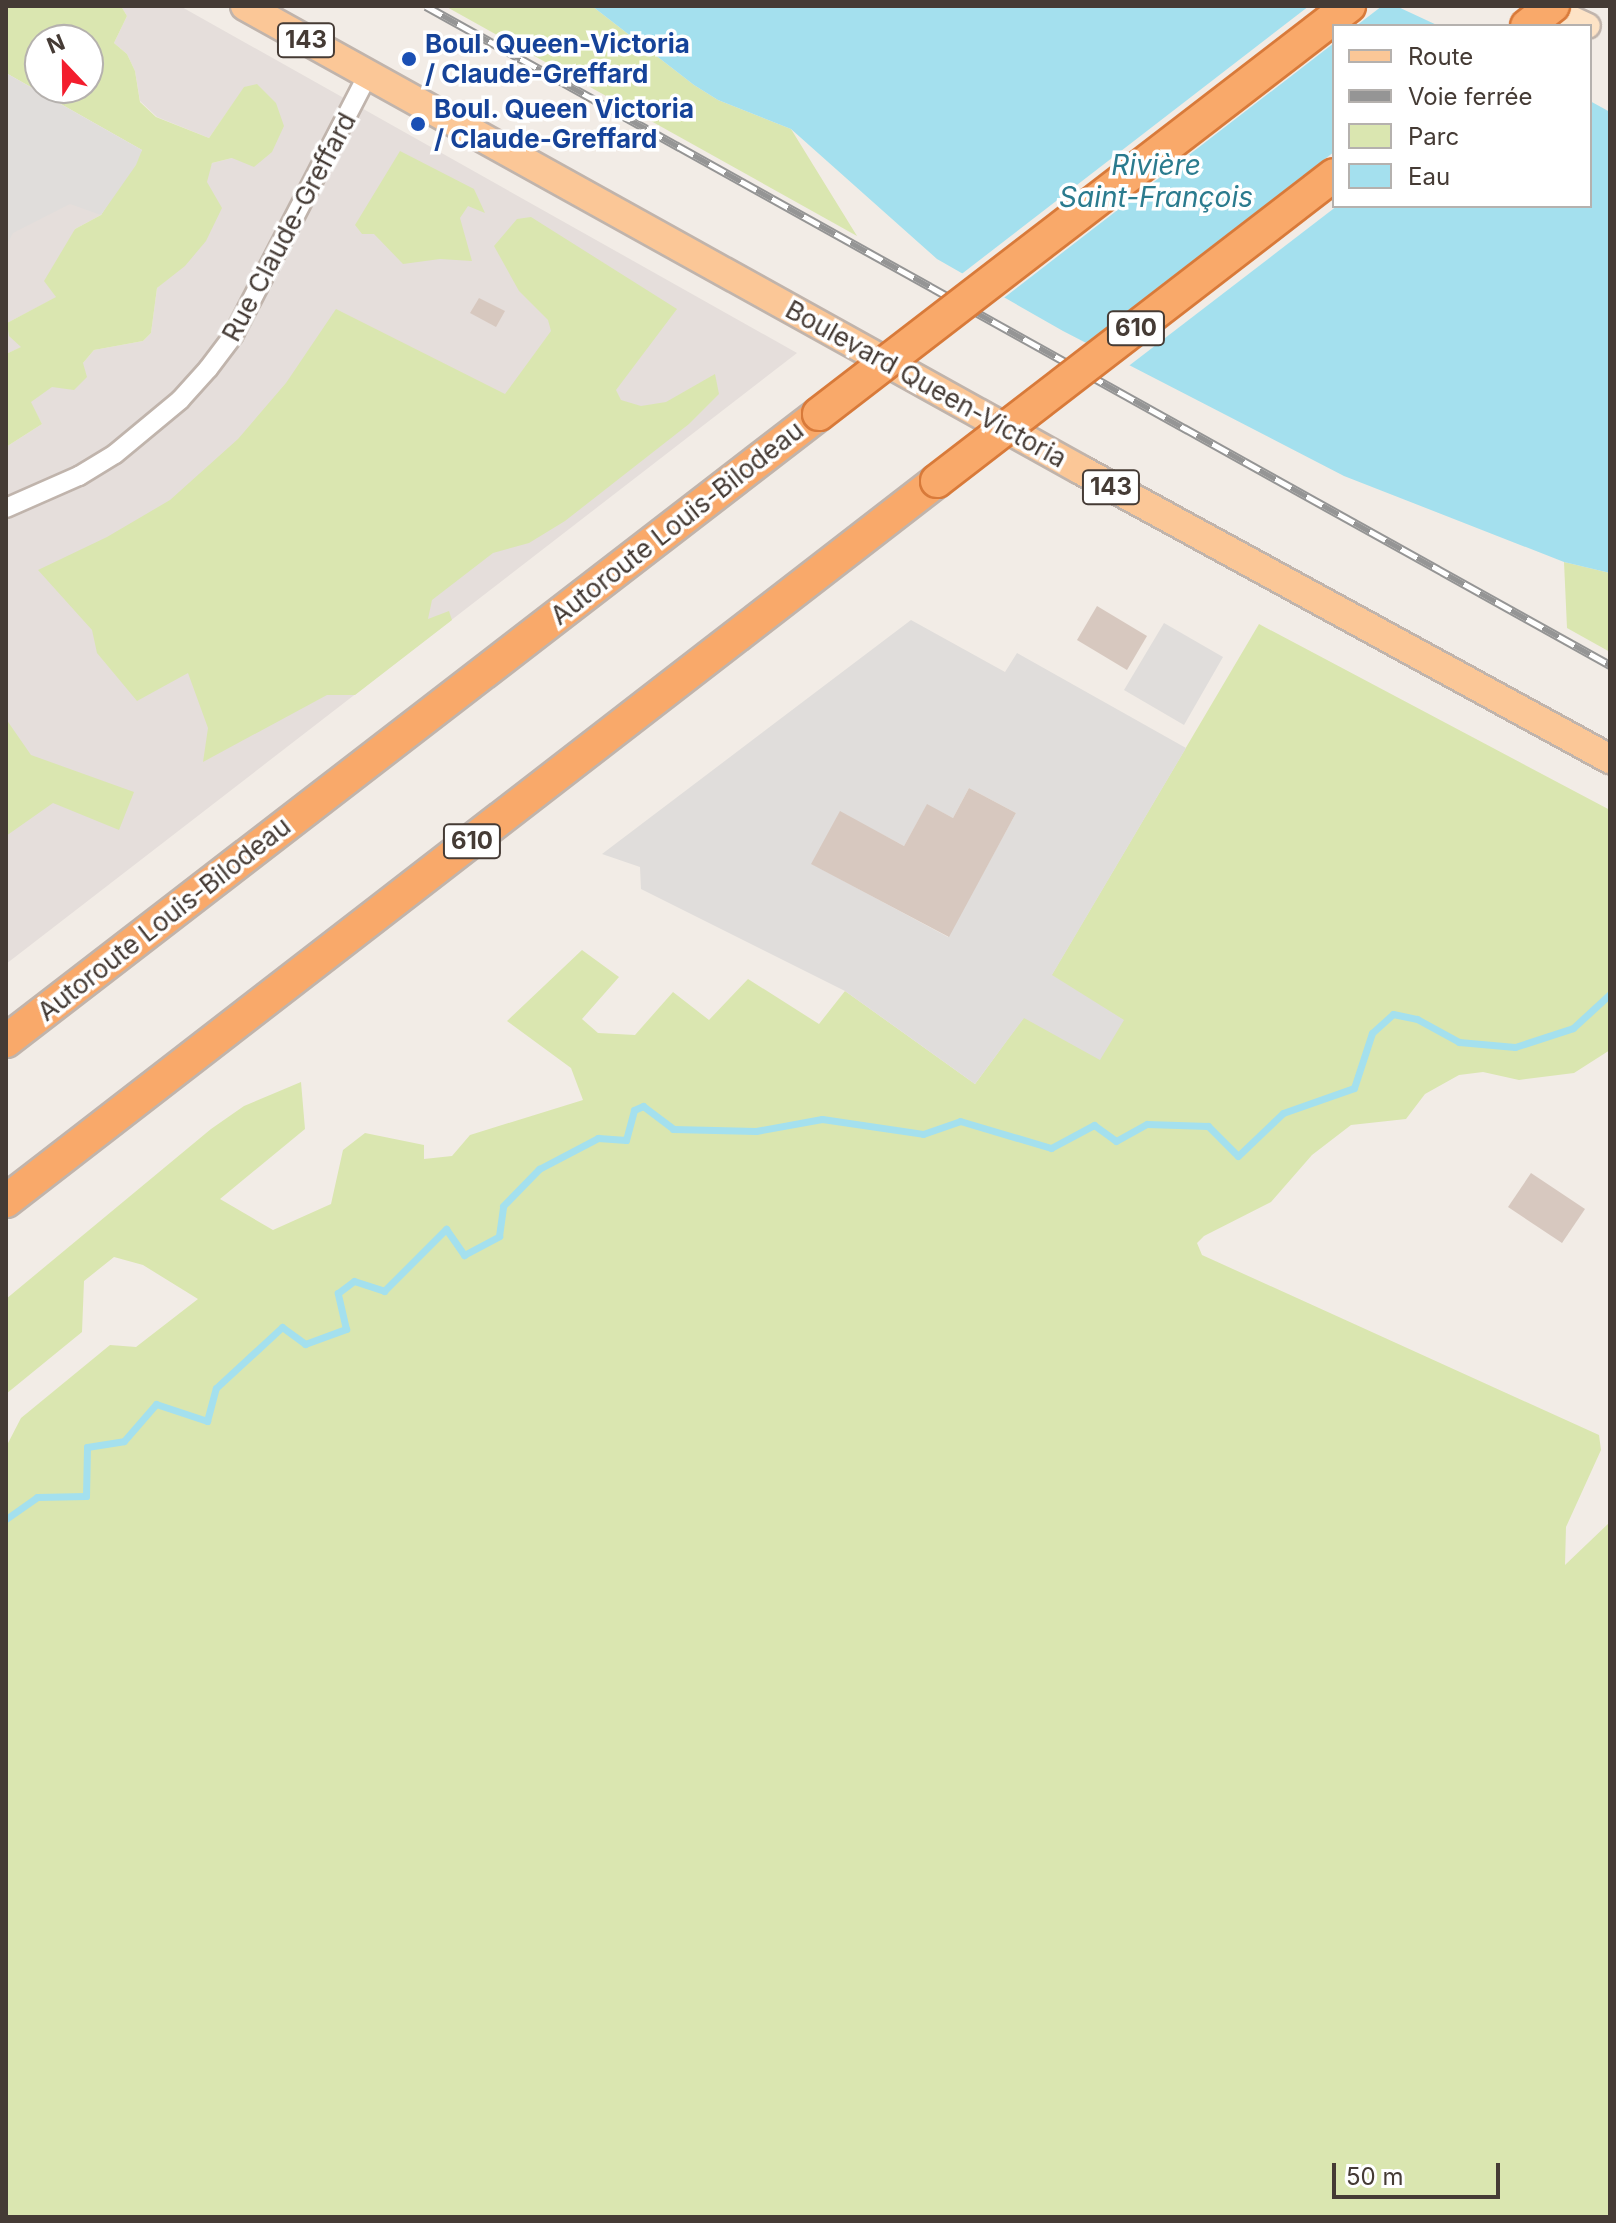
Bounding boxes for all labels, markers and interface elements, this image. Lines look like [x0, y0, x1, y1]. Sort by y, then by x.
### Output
road number: 143 [276, 20, 336, 60]
north arrow [24, 24, 104, 104]
legend [1332, 24, 1592, 208]
text: N [43, 28, 68, 59]
place label: Boul. Queen-Victoria / Claude-Greffard [425, 28, 691, 90]
text: Route [1408, 42, 1473, 71]
marker: Boul. Queen-Victoria / Claude-Greffard [400, 50, 418, 68]
text: Voie ferrée [1408, 82, 1533, 111]
place label: Boul. Queen Victoria / Claude-Greffard [434, 93, 695, 154]
street label: Rue Claude-Greffard [215, 107, 363, 347]
marker: Boul. Queen Victoria / Claude-Greffard [409, 115, 427, 133]
text: Parc [1408, 122, 1459, 151]
water label: Rivière Saint-François [1059, 148, 1253, 214]
text: Eau [1408, 162, 1450, 191]
street label: Boulevard Queen-Victoria [780, 294, 1072, 474]
road number: 610 [1106, 308, 1166, 348]
street label: Autoroute Louis-Bilodeau [544, 415, 810, 631]
road number: 143 [1081, 467, 1141, 507]
street label: Autoroute Louis-Bilodeau [31, 811, 297, 1027]
road number: 610 [442, 821, 502, 861]
scale bar [1336, 2147, 1504, 2197]
text: 50 m [1346, 2162, 1404, 2191]

